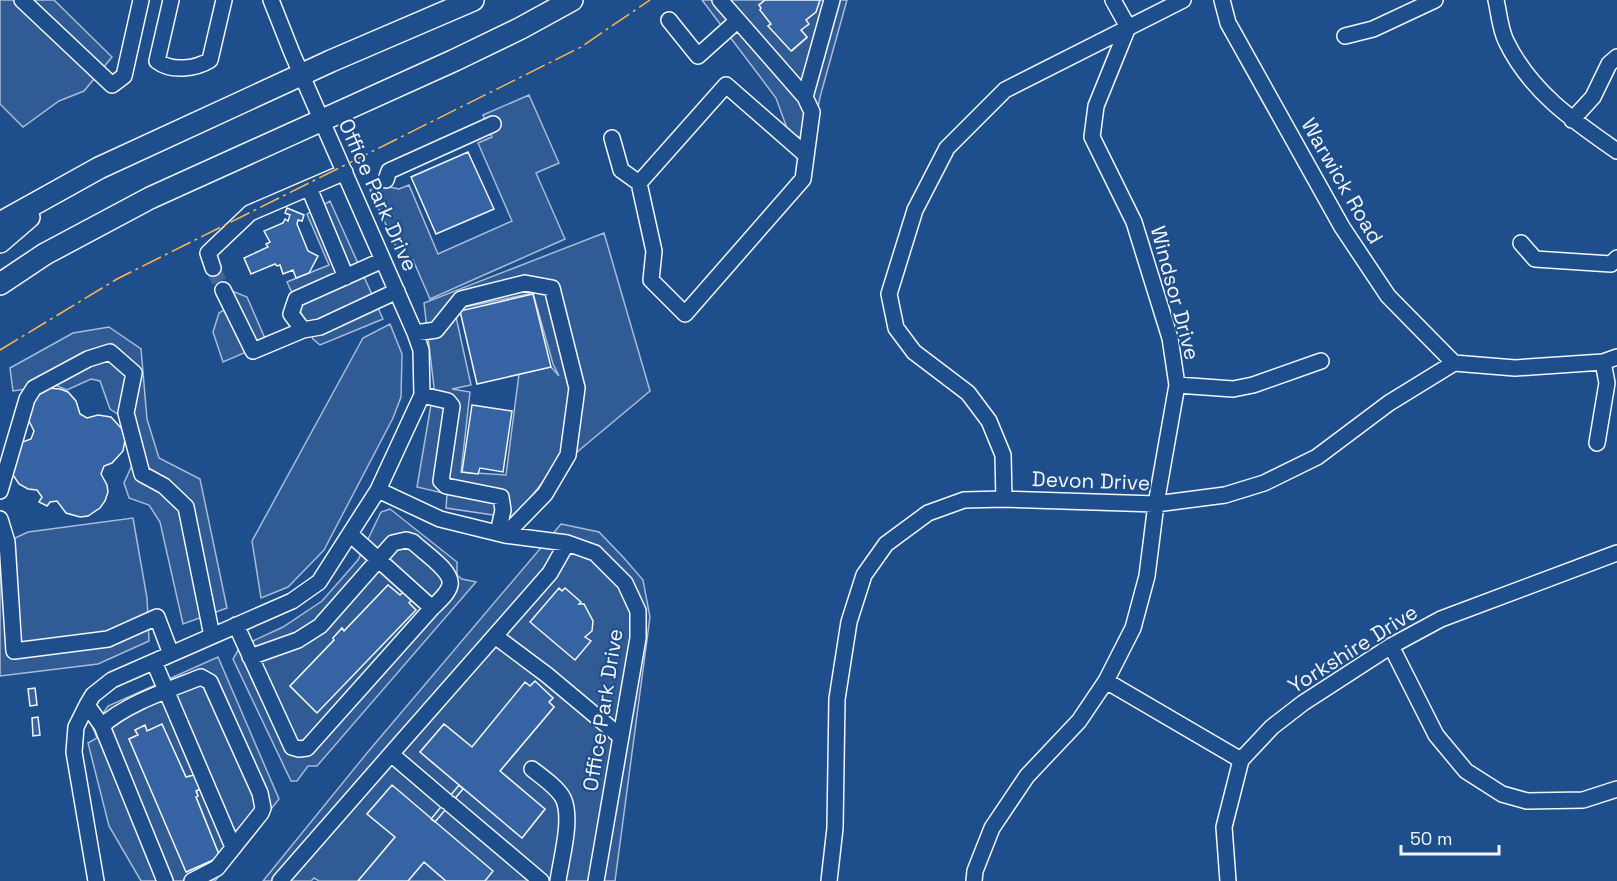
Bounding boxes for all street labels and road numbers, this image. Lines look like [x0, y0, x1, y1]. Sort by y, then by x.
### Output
street label: Warwick Road [1296, 113, 1389, 249]
street label: Office Park Drive [333, 114, 424, 275]
street label: Windsor Drive [1145, 223, 1206, 363]
street label: Devon Drive [1031, 465, 1151, 496]
street label: Yorkshire Drive [1283, 598, 1423, 699]
street label: Office Park Drive [576, 627, 629, 793]

